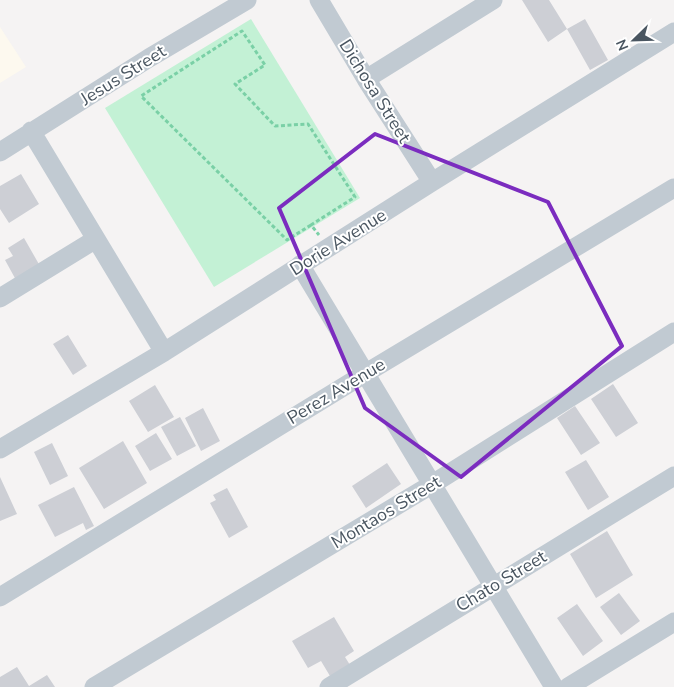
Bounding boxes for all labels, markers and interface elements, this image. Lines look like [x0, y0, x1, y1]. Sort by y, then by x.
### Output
north arrow [609, 15, 659, 65]
street label: Dichosa Street [334, 35, 417, 148]
text: N [612, 36, 633, 53]
street label: Jesus Street [75, 39, 171, 111]
street label: Dorie Avenue [285, 203, 391, 281]
street label: Perez Avenue [282, 352, 390, 430]
street label: Montaos Street [327, 469, 446, 554]
street label: Chato Street [451, 544, 551, 618]

